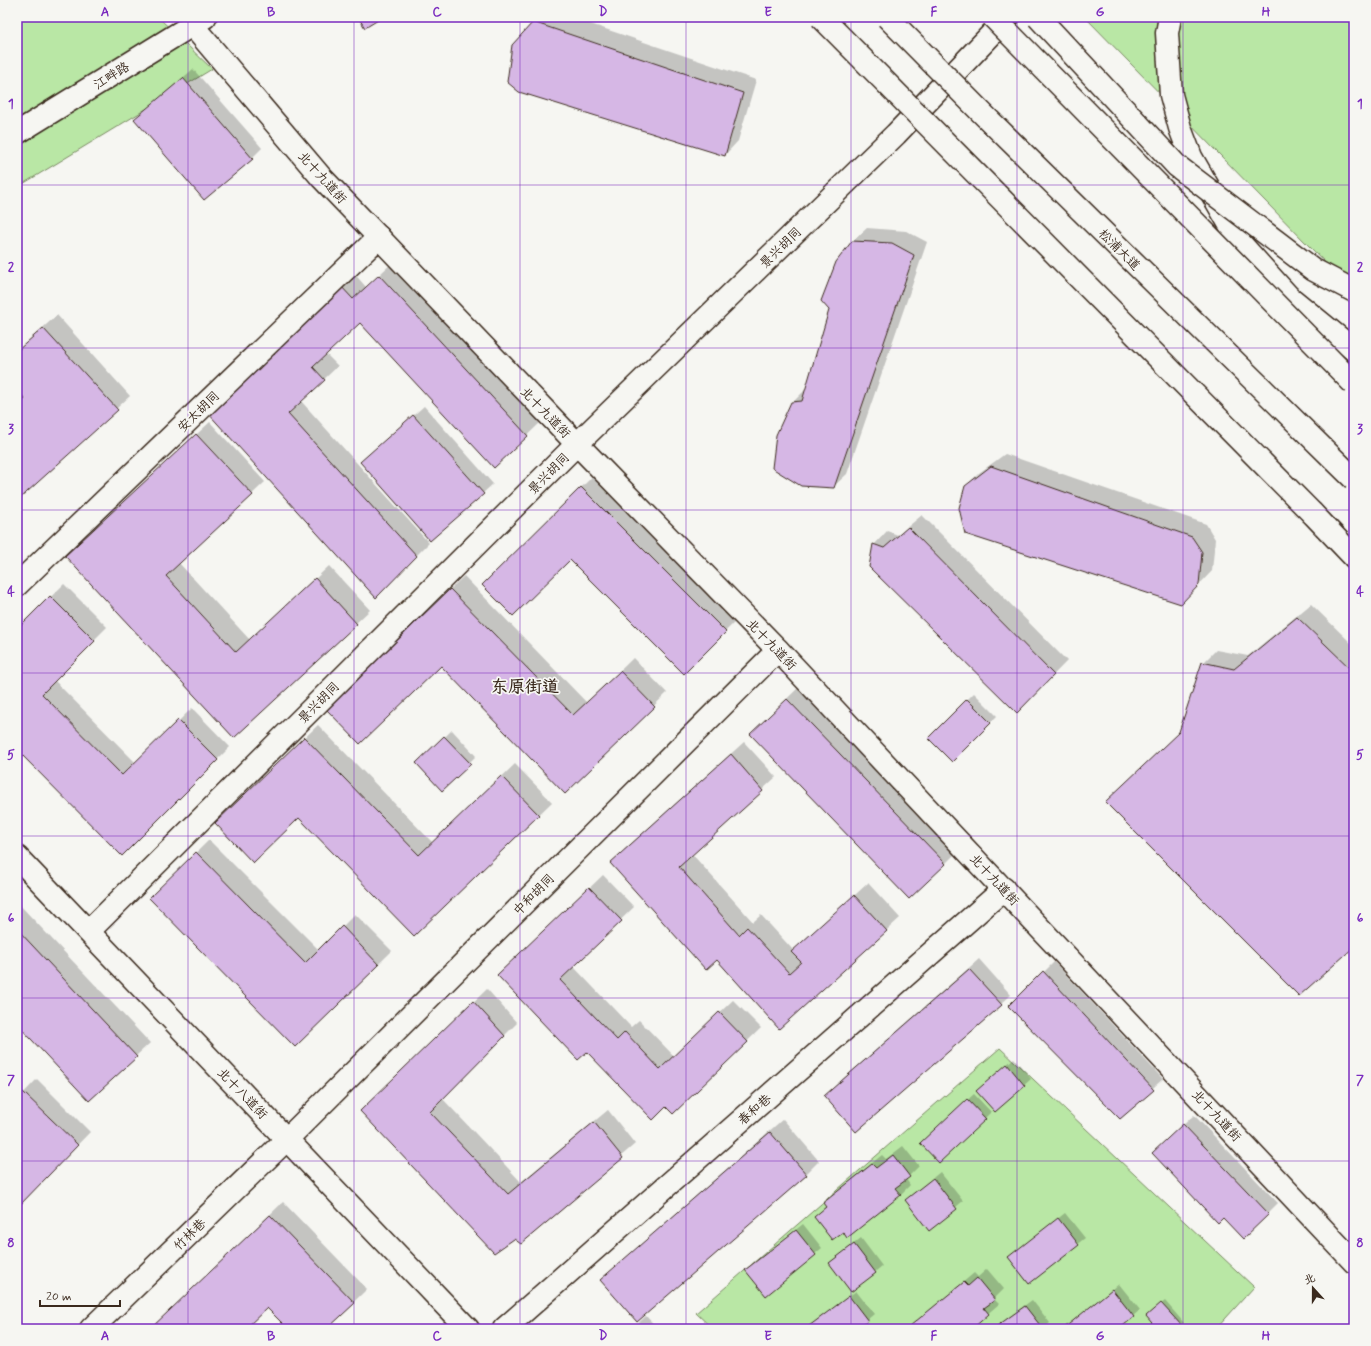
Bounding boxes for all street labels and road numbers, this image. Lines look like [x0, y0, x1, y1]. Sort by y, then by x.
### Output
street label: 江畔路 [91, 59, 133, 94]
street label: 北十九道街 [294, 148, 350, 208]
street label: 景兴胡同 [756, 224, 806, 272]
street label: 松浦大道 [1095, 226, 1143, 274]
street label: 北十九道街 [516, 384, 574, 442]
street label: 安太胡同 [174, 388, 224, 436]
street label: 景兴胡同 [525, 450, 573, 498]
street label: 北十九道街 [742, 616, 800, 674]
street label: 景兴胡同 [295, 679, 343, 727]
street label: 北十九道街 [966, 850, 1022, 910]
street label: 中和胡同 [510, 871, 558, 919]
street label: 北十八道街 [213, 1065, 271, 1123]
street label: 北十九道街 [1188, 1086, 1244, 1146]
street label: 春和巷 [735, 1091, 775, 1129]
street label: 竹林巷 [170, 1215, 210, 1255]

